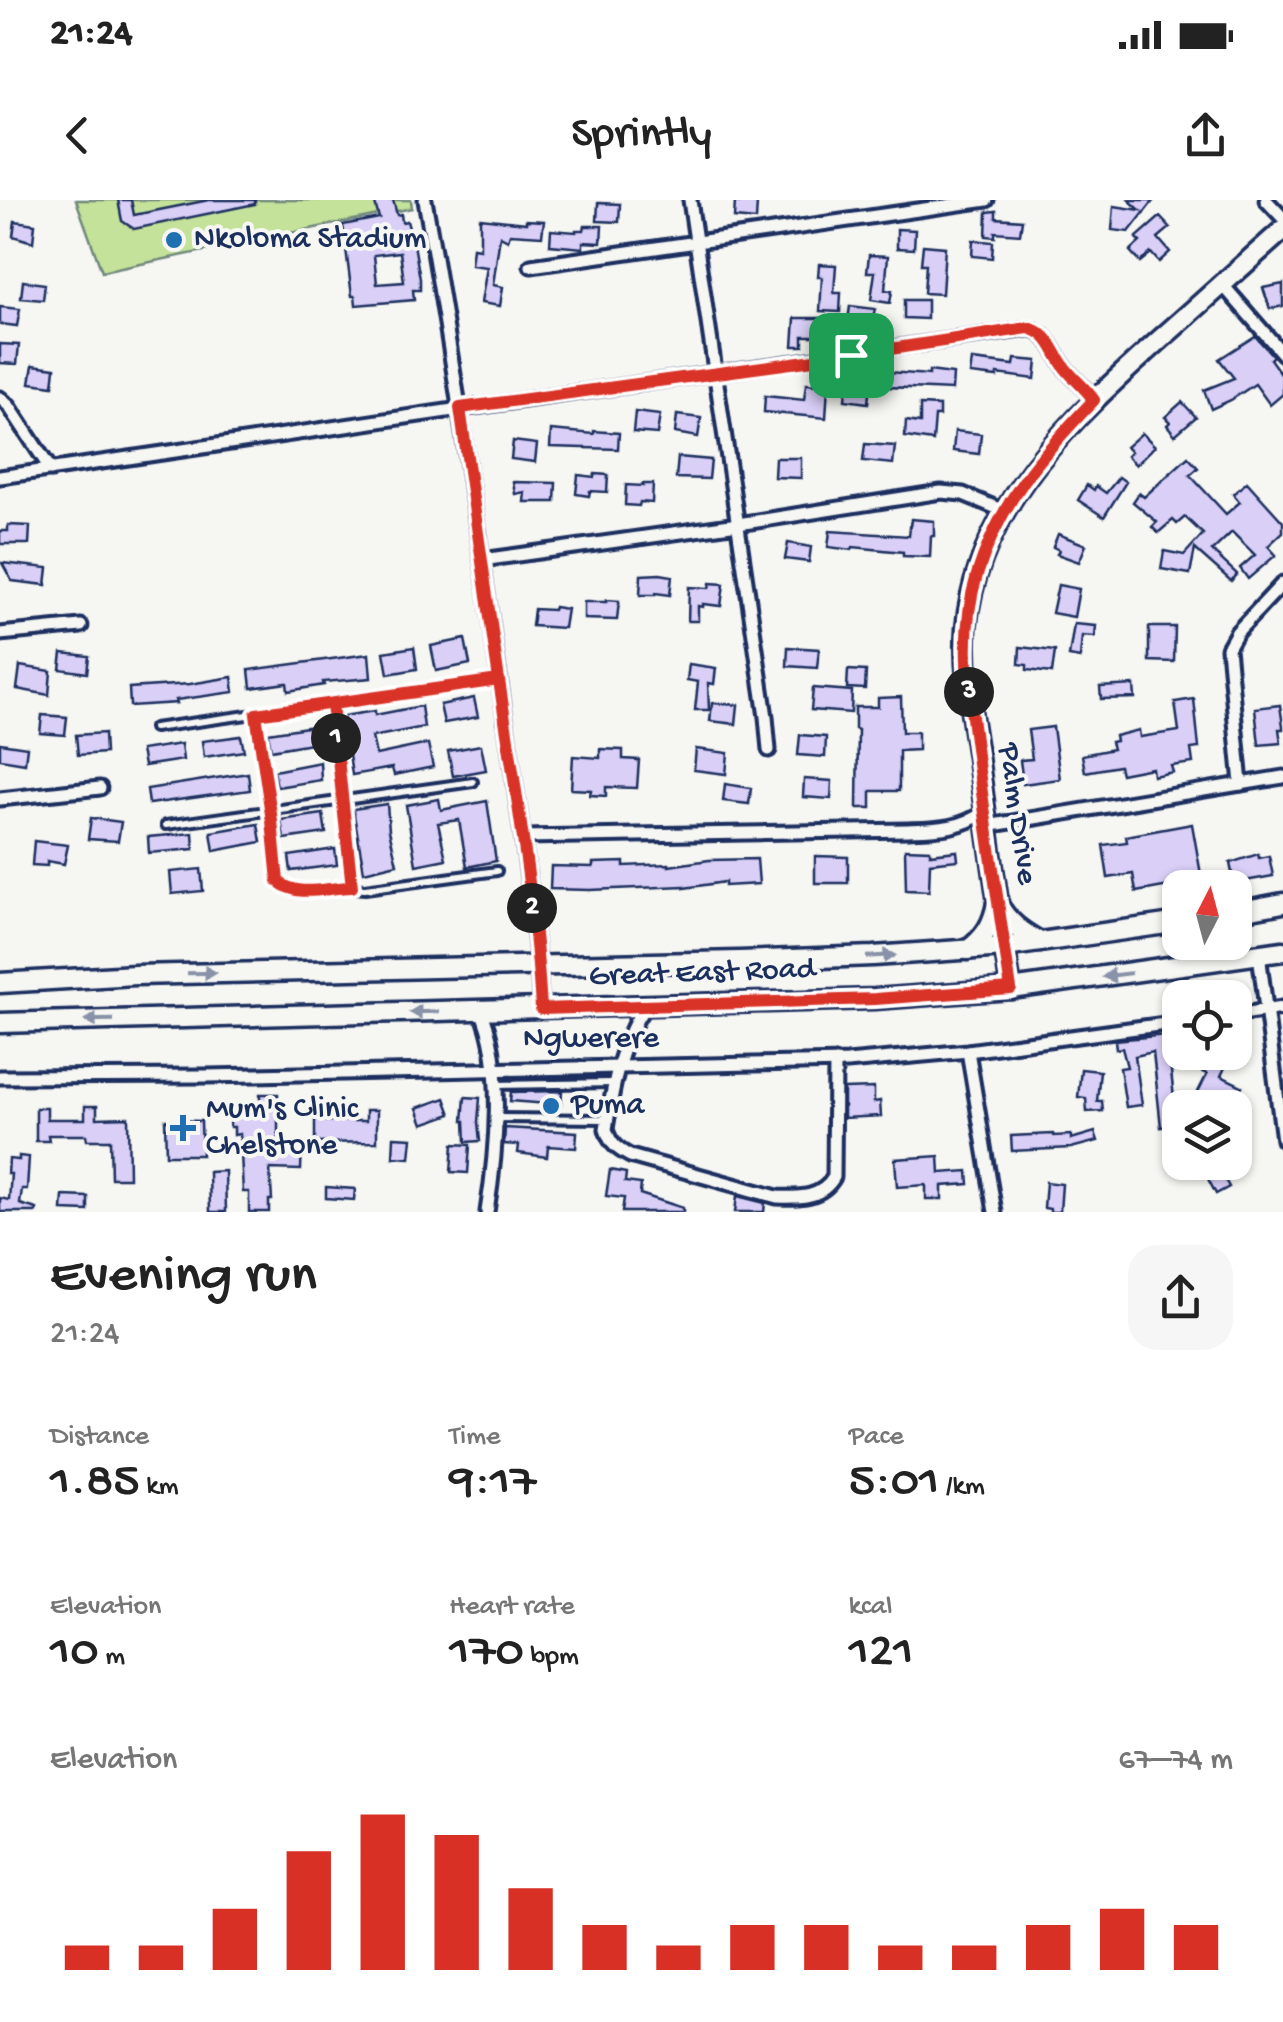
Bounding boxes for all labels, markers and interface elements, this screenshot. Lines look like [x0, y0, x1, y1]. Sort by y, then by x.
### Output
text: 21:24 [50, 13, 133, 57]
icon: back [50, 108, 105, 163]
icon: share [1178, 108, 1233, 163]
text: Sprintly [571, 109, 712, 162]
place label: Nkoloma Stadium [194, 221, 427, 259]
marker: Nkoloma Stadium [163, 229, 185, 251]
pin [809, 313, 894, 398]
icon: arrive [824, 328, 879, 383]
pin: 3 [944, 667, 994, 717]
text: 3 [962, 675, 976, 708]
pin: 1 [311, 713, 361, 763]
text: 1 [330, 721, 342, 754]
street label: Palm Drive [987, 740, 1045, 888]
north arrow [1162, 870, 1252, 960]
map controls [1162, 870, 1252, 1180]
pin: 2 [507, 883, 557, 933]
text: 2 [525, 891, 539, 924]
one-way arrow [866, 948, 898, 964]
street label: Great East Road [588, 951, 818, 997]
one-way arrow [187, 965, 219, 981]
one-way arrow [1101, 967, 1133, 983]
button: locate [1162, 980, 1252, 1070]
one-way arrow [408, 1004, 440, 1020]
one-way arrow [83, 1012, 115, 1028]
street label: Ngwerere [523, 1021, 660, 1059]
place label: Puma [570, 1087, 645, 1125]
button: layers [1162, 1090, 1252, 1180]
place label: Mum's Clinic Chelstone [206, 1091, 359, 1166]
marker: Puma [540, 1095, 562, 1117]
marker: Mum's Clinic Chelstone [170, 1115, 196, 1141]
button: share [1128, 1245, 1233, 1350]
text: Evening run [50, 1246, 317, 1310]
text: 21:24 [50, 1316, 119, 1354]
text: Distance [50, 1421, 149, 1454]
text: Time [449, 1421, 501, 1454]
text: Pace [849, 1421, 904, 1454]
text: 1.85 [50, 1454, 140, 1513]
text: 9:17 [449, 1454, 536, 1513]
text: 5:01 [849, 1454, 939, 1513]
text: km [140, 1471, 179, 1504]
text: /km [939, 1471, 985, 1504]
text: Elevation [50, 1591, 161, 1624]
text: Heart rate [449, 1591, 575, 1624]
text: kcal [849, 1591, 892, 1624]
text: 10 [50, 1624, 99, 1683]
text: 170 [449, 1624, 524, 1683]
text: 121 [849, 1624, 914, 1683]
text: m [99, 1641, 125, 1674]
text: bpm [524, 1641, 579, 1674]
text: Elevation [50, 1742, 177, 1780]
text: 67–74 m [1118, 1742, 1233, 1780]

